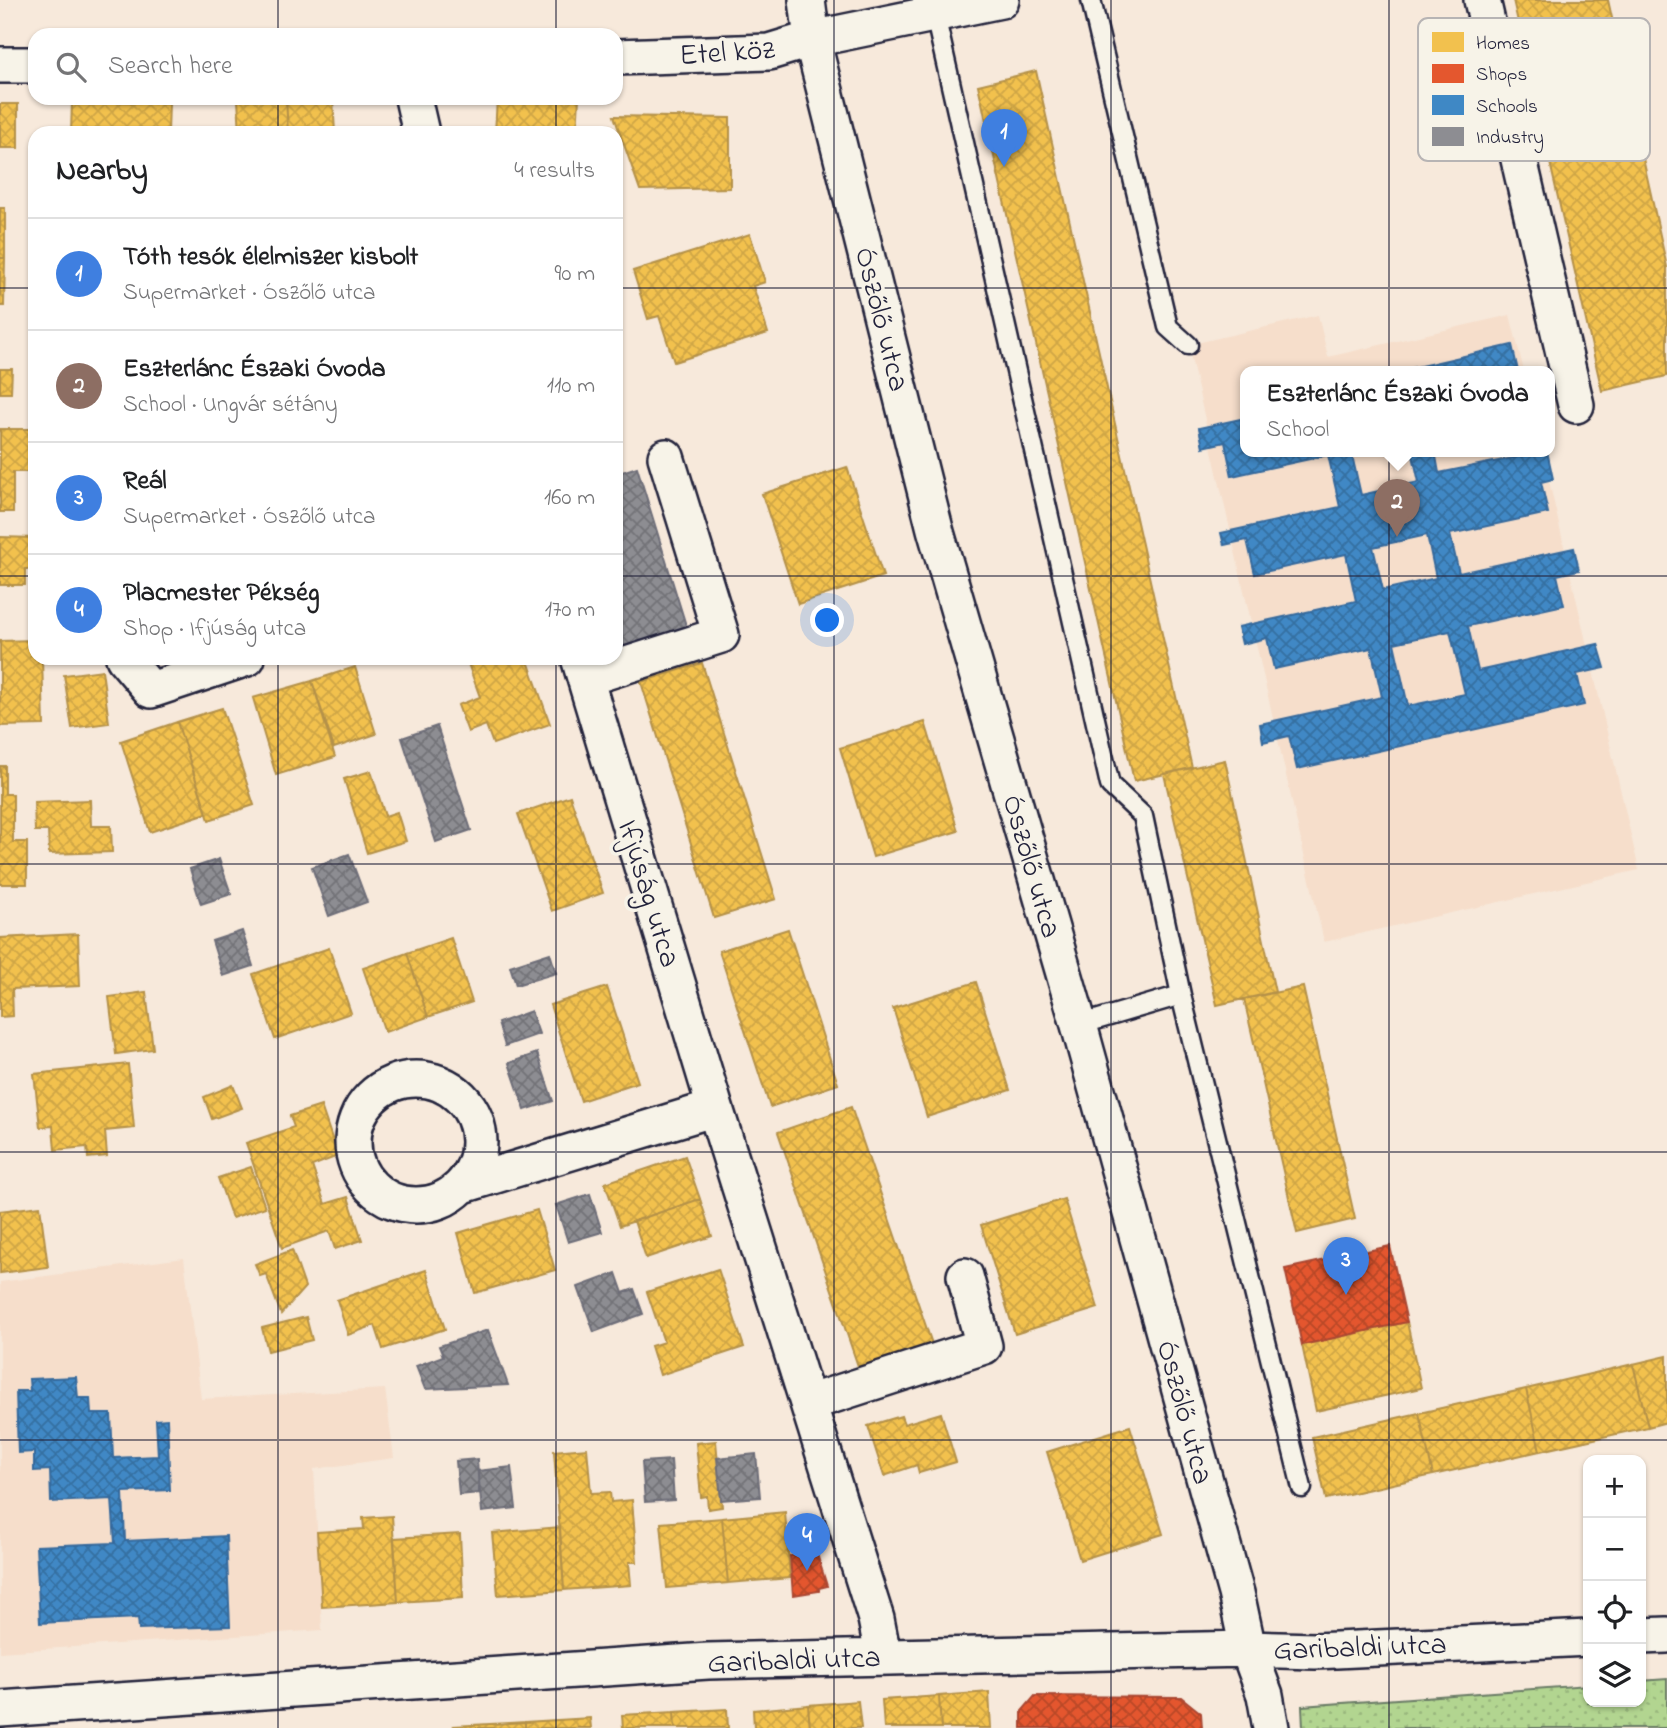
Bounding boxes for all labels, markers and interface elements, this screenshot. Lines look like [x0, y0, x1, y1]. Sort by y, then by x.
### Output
legend [1418, 18, 1650, 161]
search box [28, 28, 623, 105]
street label: Etel köz [678, 29, 777, 79]
text: Homes [1476, 31, 1530, 58]
icon: search [52, 48, 90, 86]
text: Search here [108, 48, 233, 86]
text: Shops [1476, 62, 1527, 89]
text: Schools [1476, 94, 1538, 121]
pin: 1 [981, 109, 1027, 167]
text: Industry [1476, 125, 1544, 153]
text: Nearby [56, 150, 148, 194]
text: 4 results [514, 155, 595, 188]
text: Tóth tesók élelmiszer kisbolt [123, 239, 418, 277]
street label: Ószőlő utca [841, 243, 919, 396]
text: 1 [75, 258, 83, 291]
text: 90 m [555, 258, 595, 291]
text: Supermarket · Ószőlő utca [123, 277, 375, 310]
text: Eszterlánc Északi Óvoda [123, 351, 386, 389]
popup [1240, 366, 1555, 457]
text: 2 [73, 370, 85, 403]
text: 110 m [547, 370, 595, 403]
text: Eszterlánc Északi Óvoda [1266, 376, 1529, 414]
text: School · Ungvár sétány [123, 389, 338, 422]
text: School [1266, 414, 1329, 447]
text: Reál [123, 463, 167, 501]
pin: 2 [1374, 479, 1420, 537]
text: 3 [74, 482, 84, 515]
text: 160 m [544, 482, 595, 515]
text: Supermarket · Ószőlő utca [123, 501, 375, 534]
text: Placmester Pékség [123, 575, 320, 613]
text: 4 [74, 594, 84, 627]
text: 170 m [545, 594, 595, 627]
your location [810, 603, 844, 637]
text: Shop · Ifjúság utca [123, 613, 306, 646]
street label: Ószőlő utca [989, 790, 1072, 944]
street label: Ifjúság utca [604, 815, 690, 973]
pin: 3 [1323, 1237, 1369, 1295]
street label: Ószőlő utca [1143, 1336, 1223, 1489]
map controls [1583, 1455, 1646, 1707]
button: + [1583, 1455, 1646, 1518]
pin: 4 [784, 1513, 830, 1571]
button: − [1583, 1518, 1646, 1581]
button: locate [1583, 1581, 1646, 1644]
street label: Garibaldi utca [1273, 1624, 1447, 1674]
street label: Garibaldi utca [707, 1637, 881, 1687]
button: layers [1583, 1644, 1646, 1707]

